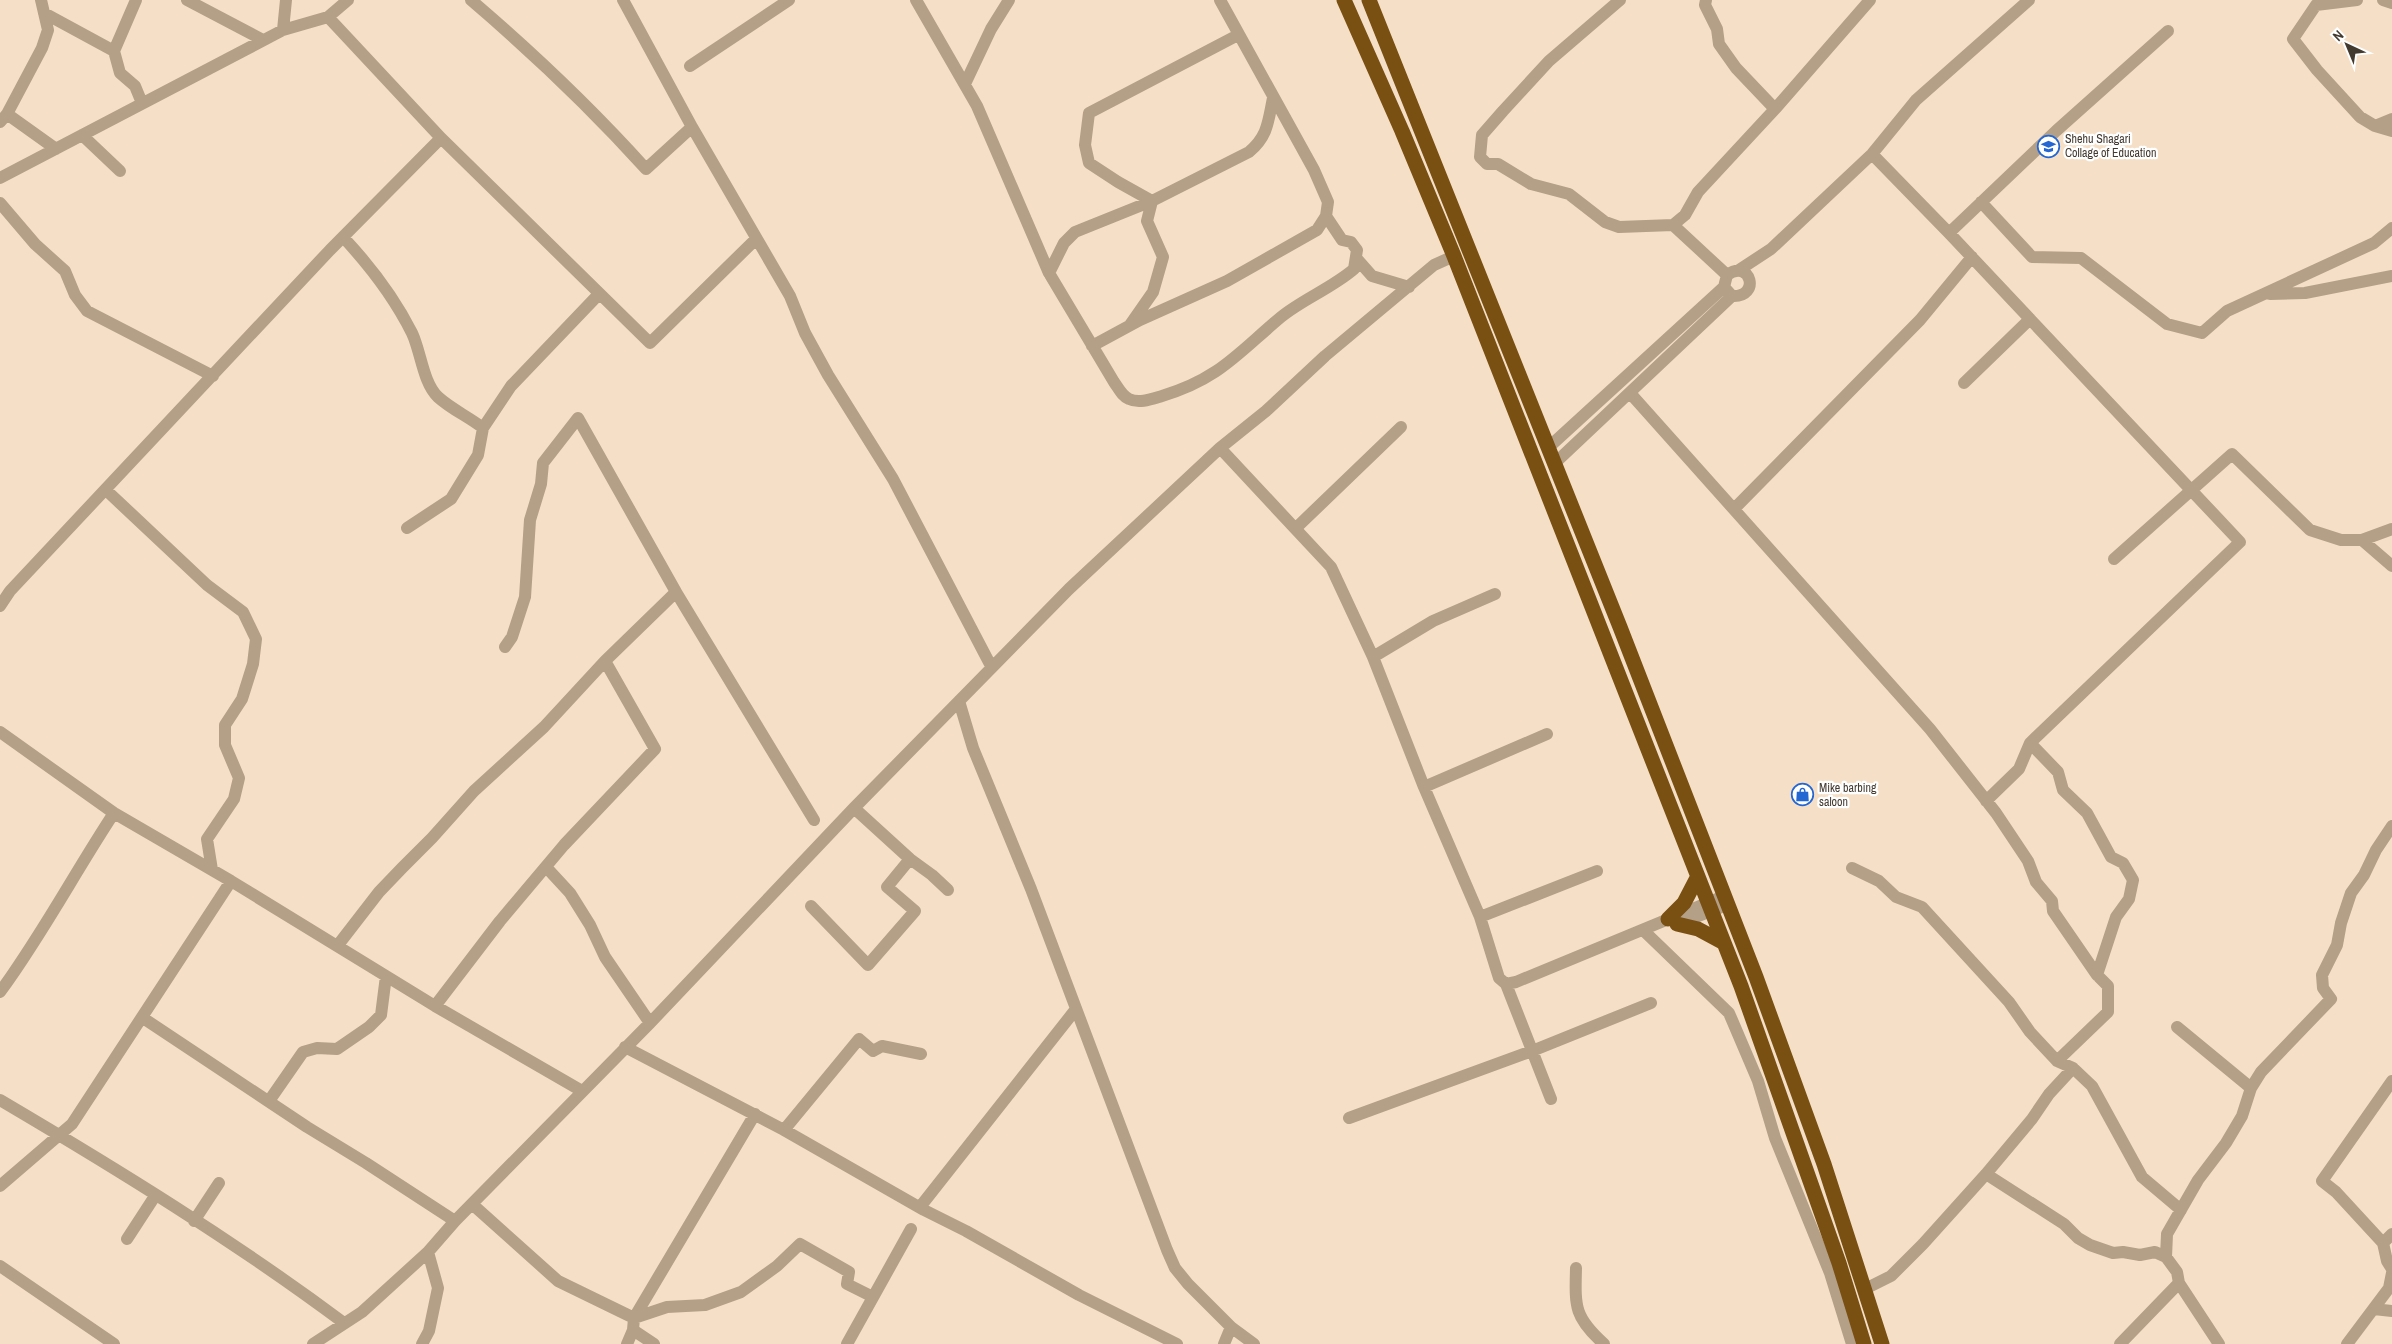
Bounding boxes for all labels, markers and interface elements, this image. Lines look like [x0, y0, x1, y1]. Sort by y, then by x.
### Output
north arrow [2322, 20, 2372, 70]
text: N [2329, 26, 2347, 45]
place label: Shehu Shagari Collage of Education [2065, 131, 2156, 161]
school or university icon: Shehu Shagari Collage of Education [2037, 134, 2061, 158]
place label: Mike barbing saloon [1819, 780, 1877, 810]
shop icon: Mike barbing saloon [1791, 783, 1815, 807]

